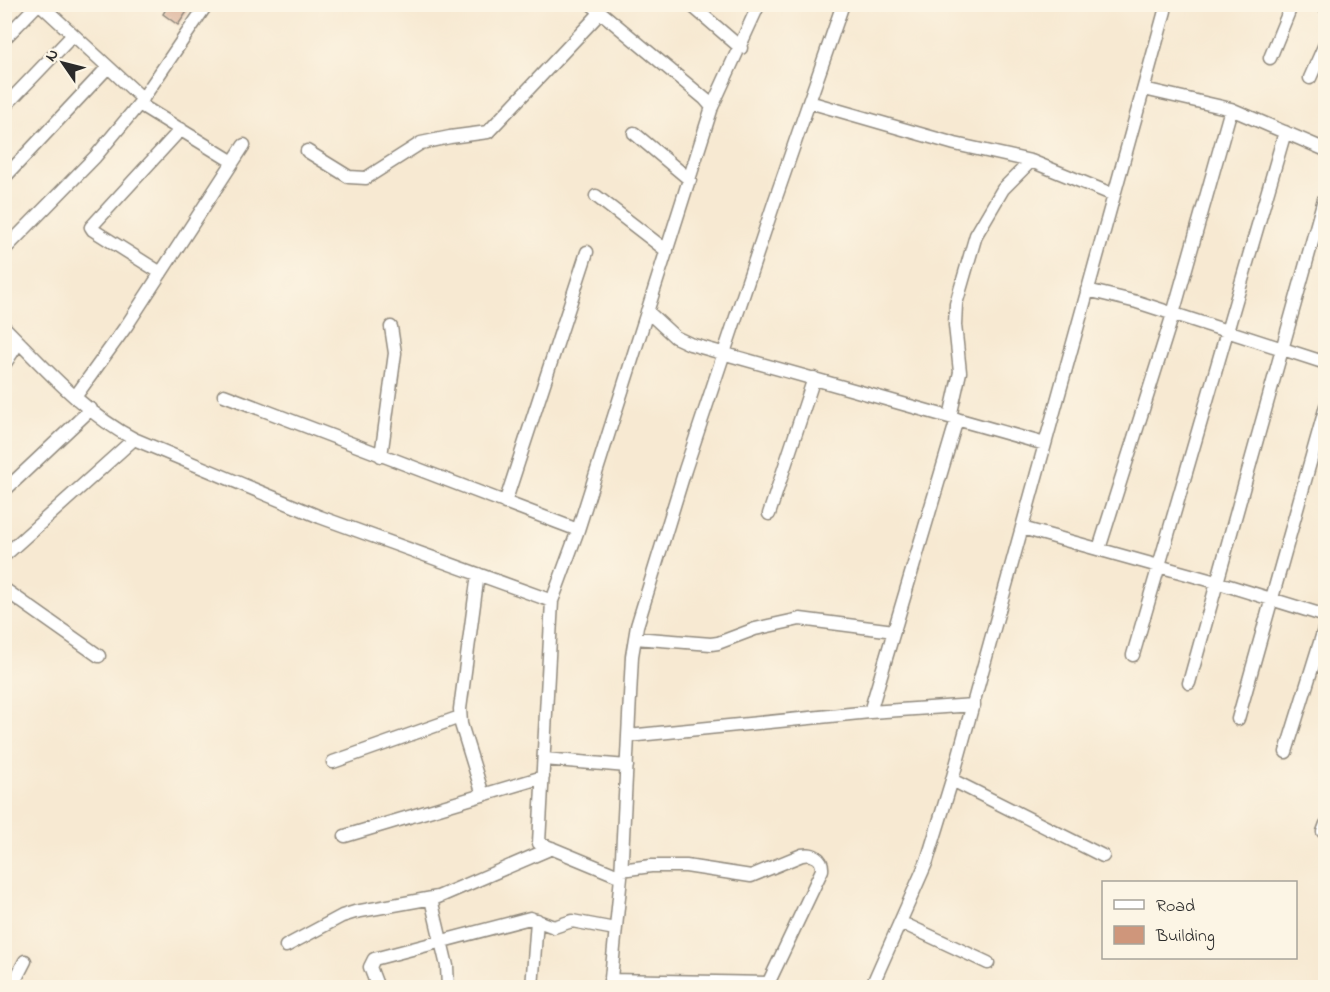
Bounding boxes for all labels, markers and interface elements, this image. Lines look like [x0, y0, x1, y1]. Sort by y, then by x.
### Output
north arrow [33, 33, 93, 93]
text: N [39, 44, 65, 67]
legend [1102, 881, 1297, 959]
text: Road [1156, 894, 1195, 920]
text: Building [1155, 924, 1215, 951]

